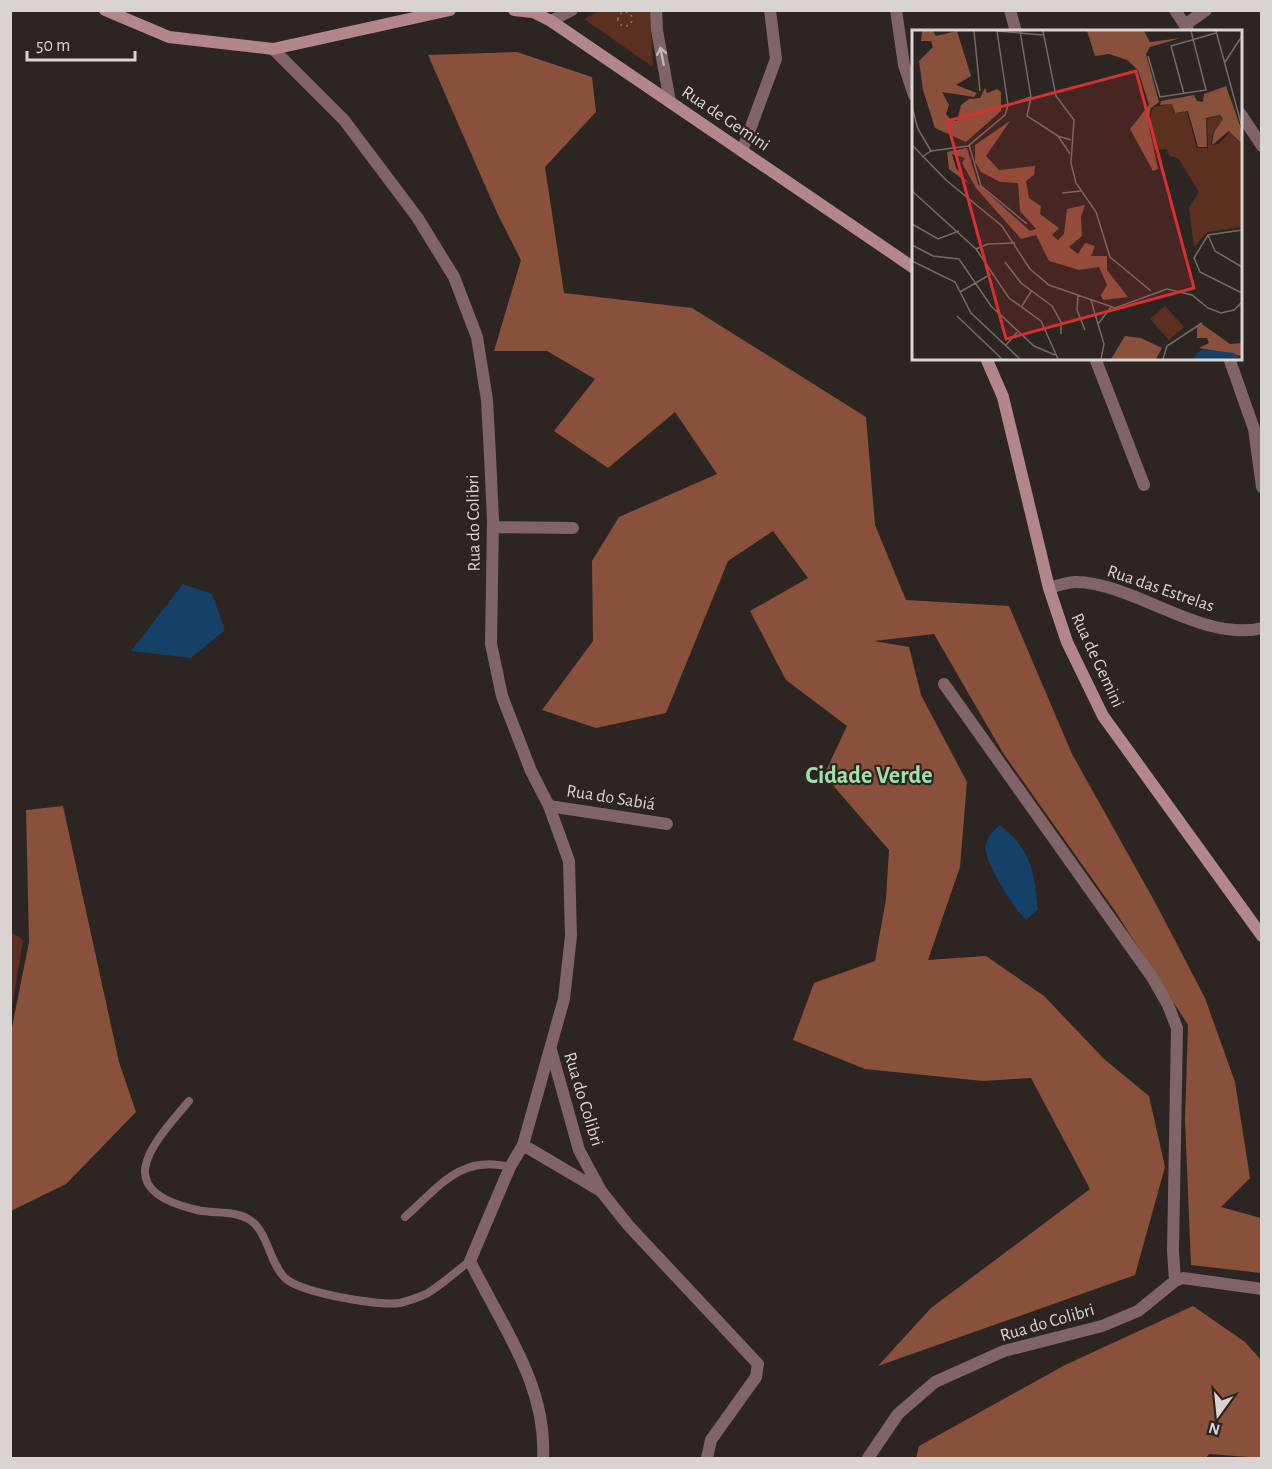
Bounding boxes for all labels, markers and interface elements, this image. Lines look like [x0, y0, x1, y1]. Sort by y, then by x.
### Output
scale bar [27, 24, 135, 62]
inset map [912, 30, 1242, 360]
text: 50 m [36, 37, 70, 55]
one-way arrow [656, 47, 667, 67]
street label: Rua de Gemini [678, 83, 773, 155]
street label: Rua do Colibri [464, 474, 484, 572]
street label: Rua das Estrelas [1105, 562, 1217, 616]
street label: Rua de Gemini [1067, 610, 1127, 710]
district label: Cidade Verde [805, 764, 933, 788]
street label: Rua do Sabiá [565, 782, 657, 814]
street label: Rua do Colibri [560, 1050, 606, 1148]
street label: Rua do Colibri [998, 1301, 1096, 1345]
north arrow [1188, 1385, 1248, 1445]
text: N [1207, 1419, 1222, 1438]

